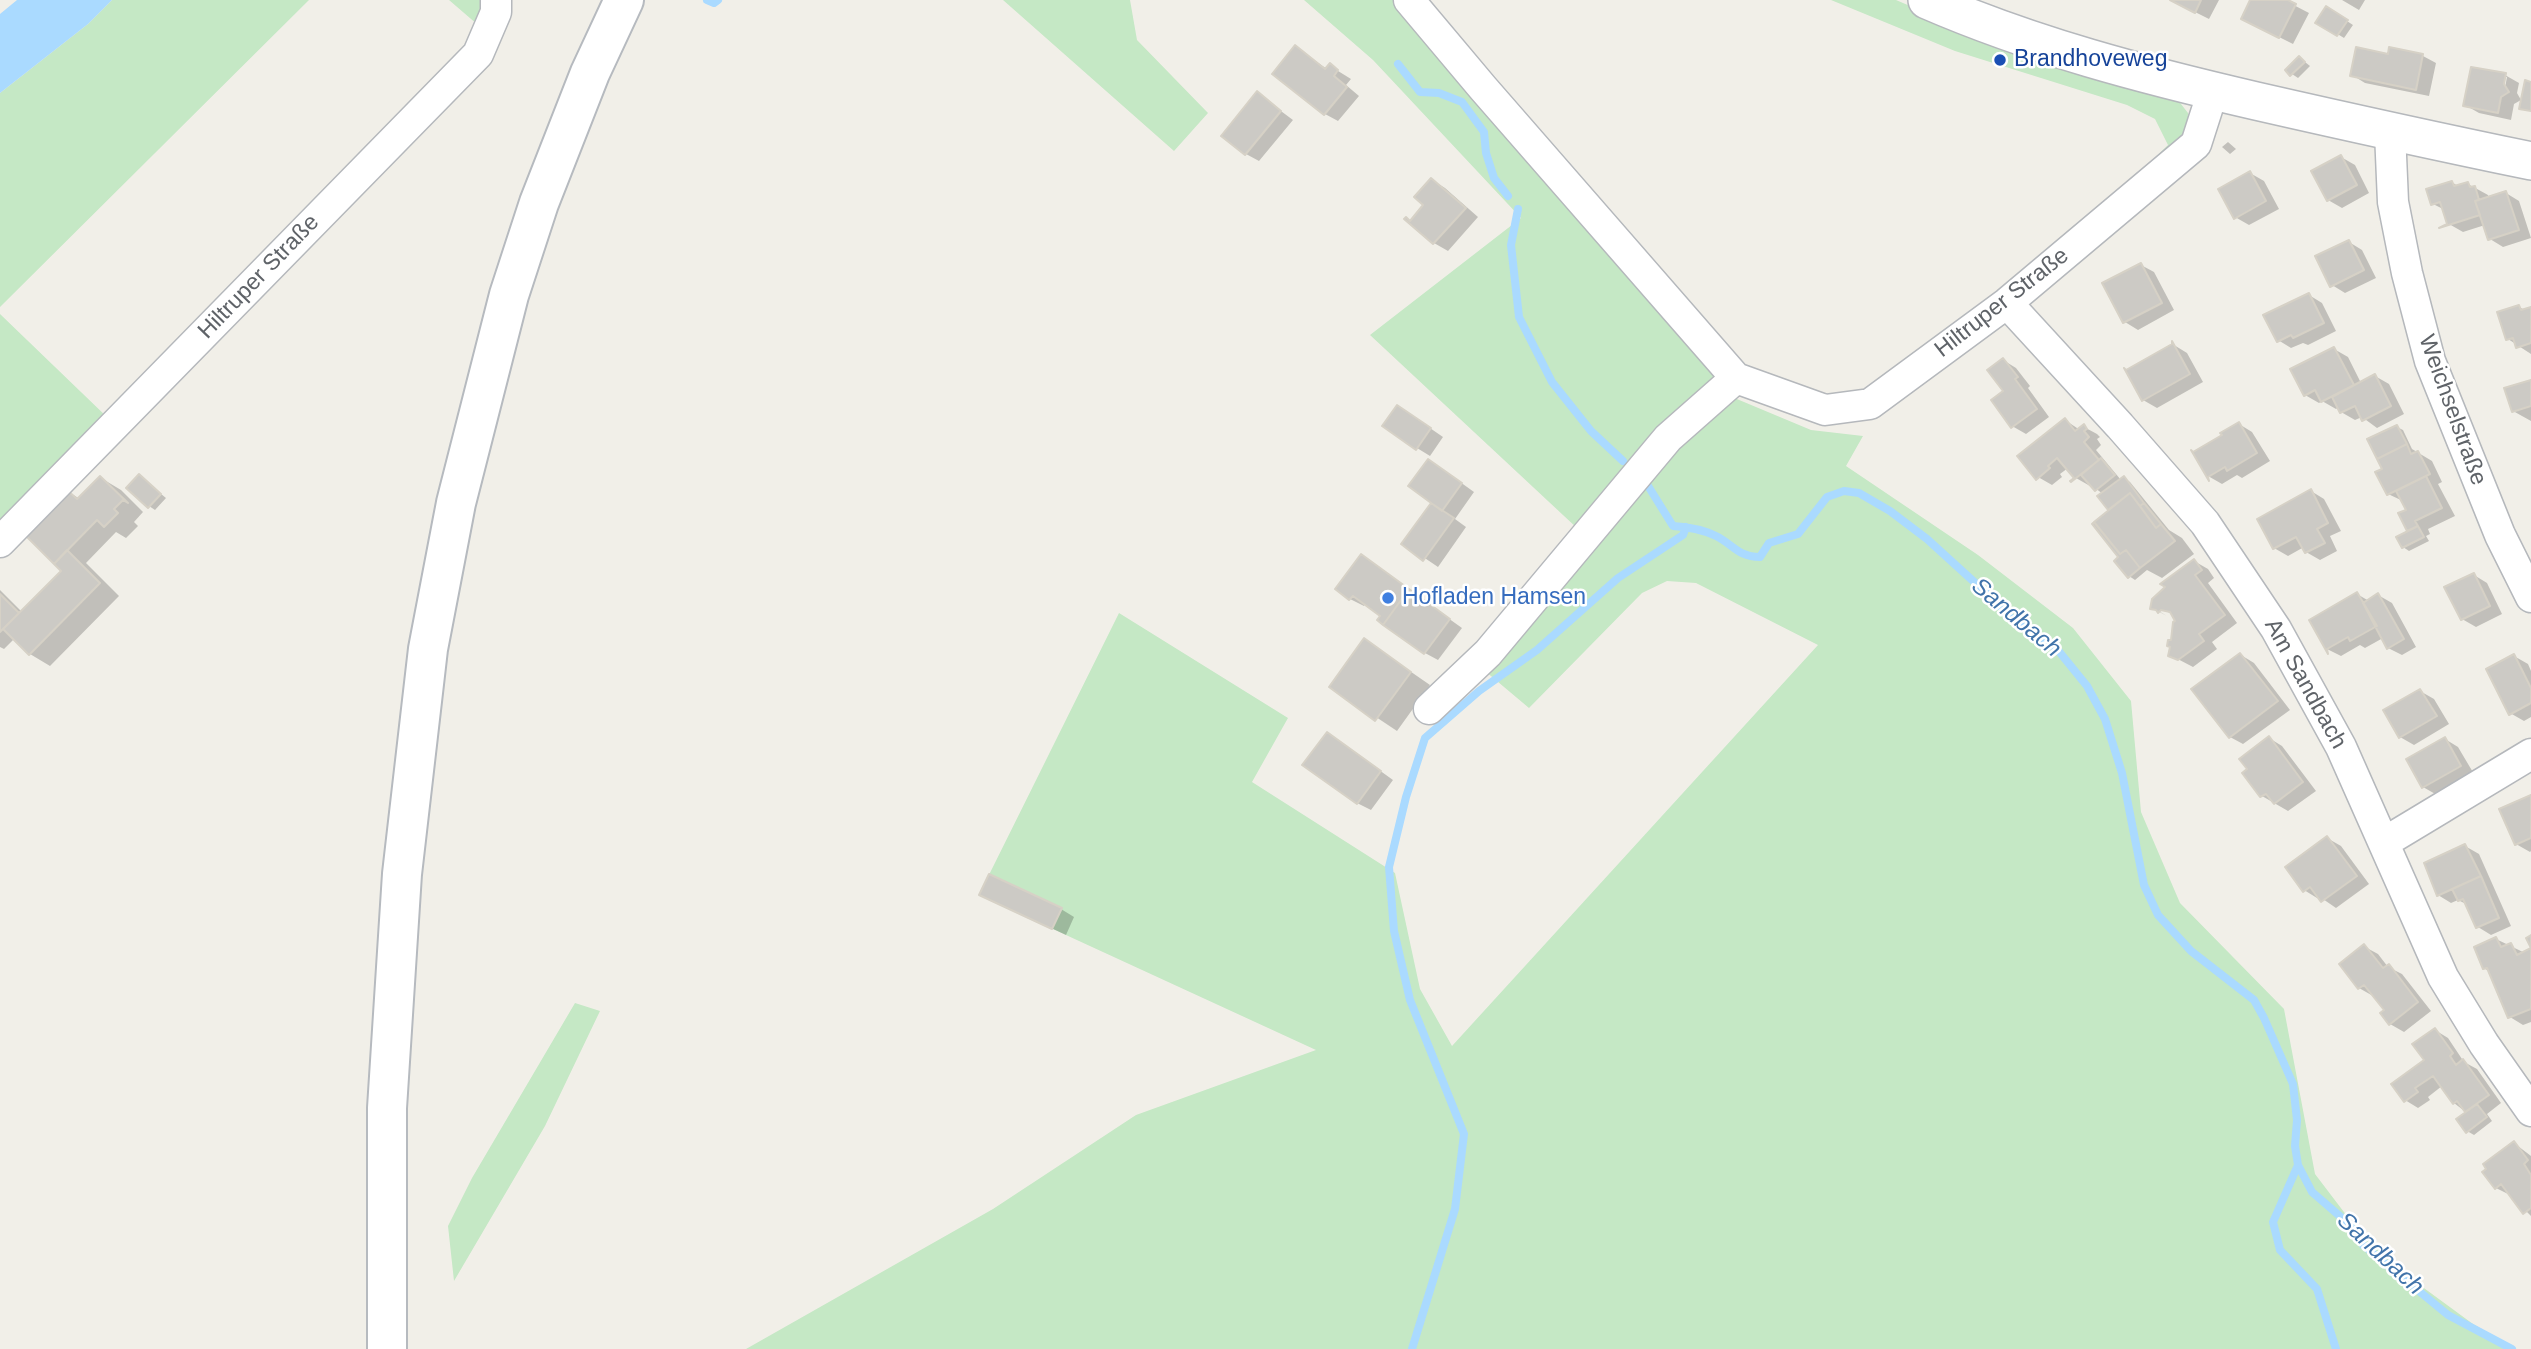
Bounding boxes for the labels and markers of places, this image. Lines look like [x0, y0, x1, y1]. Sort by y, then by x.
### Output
place label: Brandhoveweg [2014, 46, 2167, 74]
marker: Brandhoveweg [1992, 52, 2008, 68]
place label: Hofladen Hamsen [1402, 584, 1586, 612]
marker: Hofladen Hamsen [1380, 590, 1396, 606]

